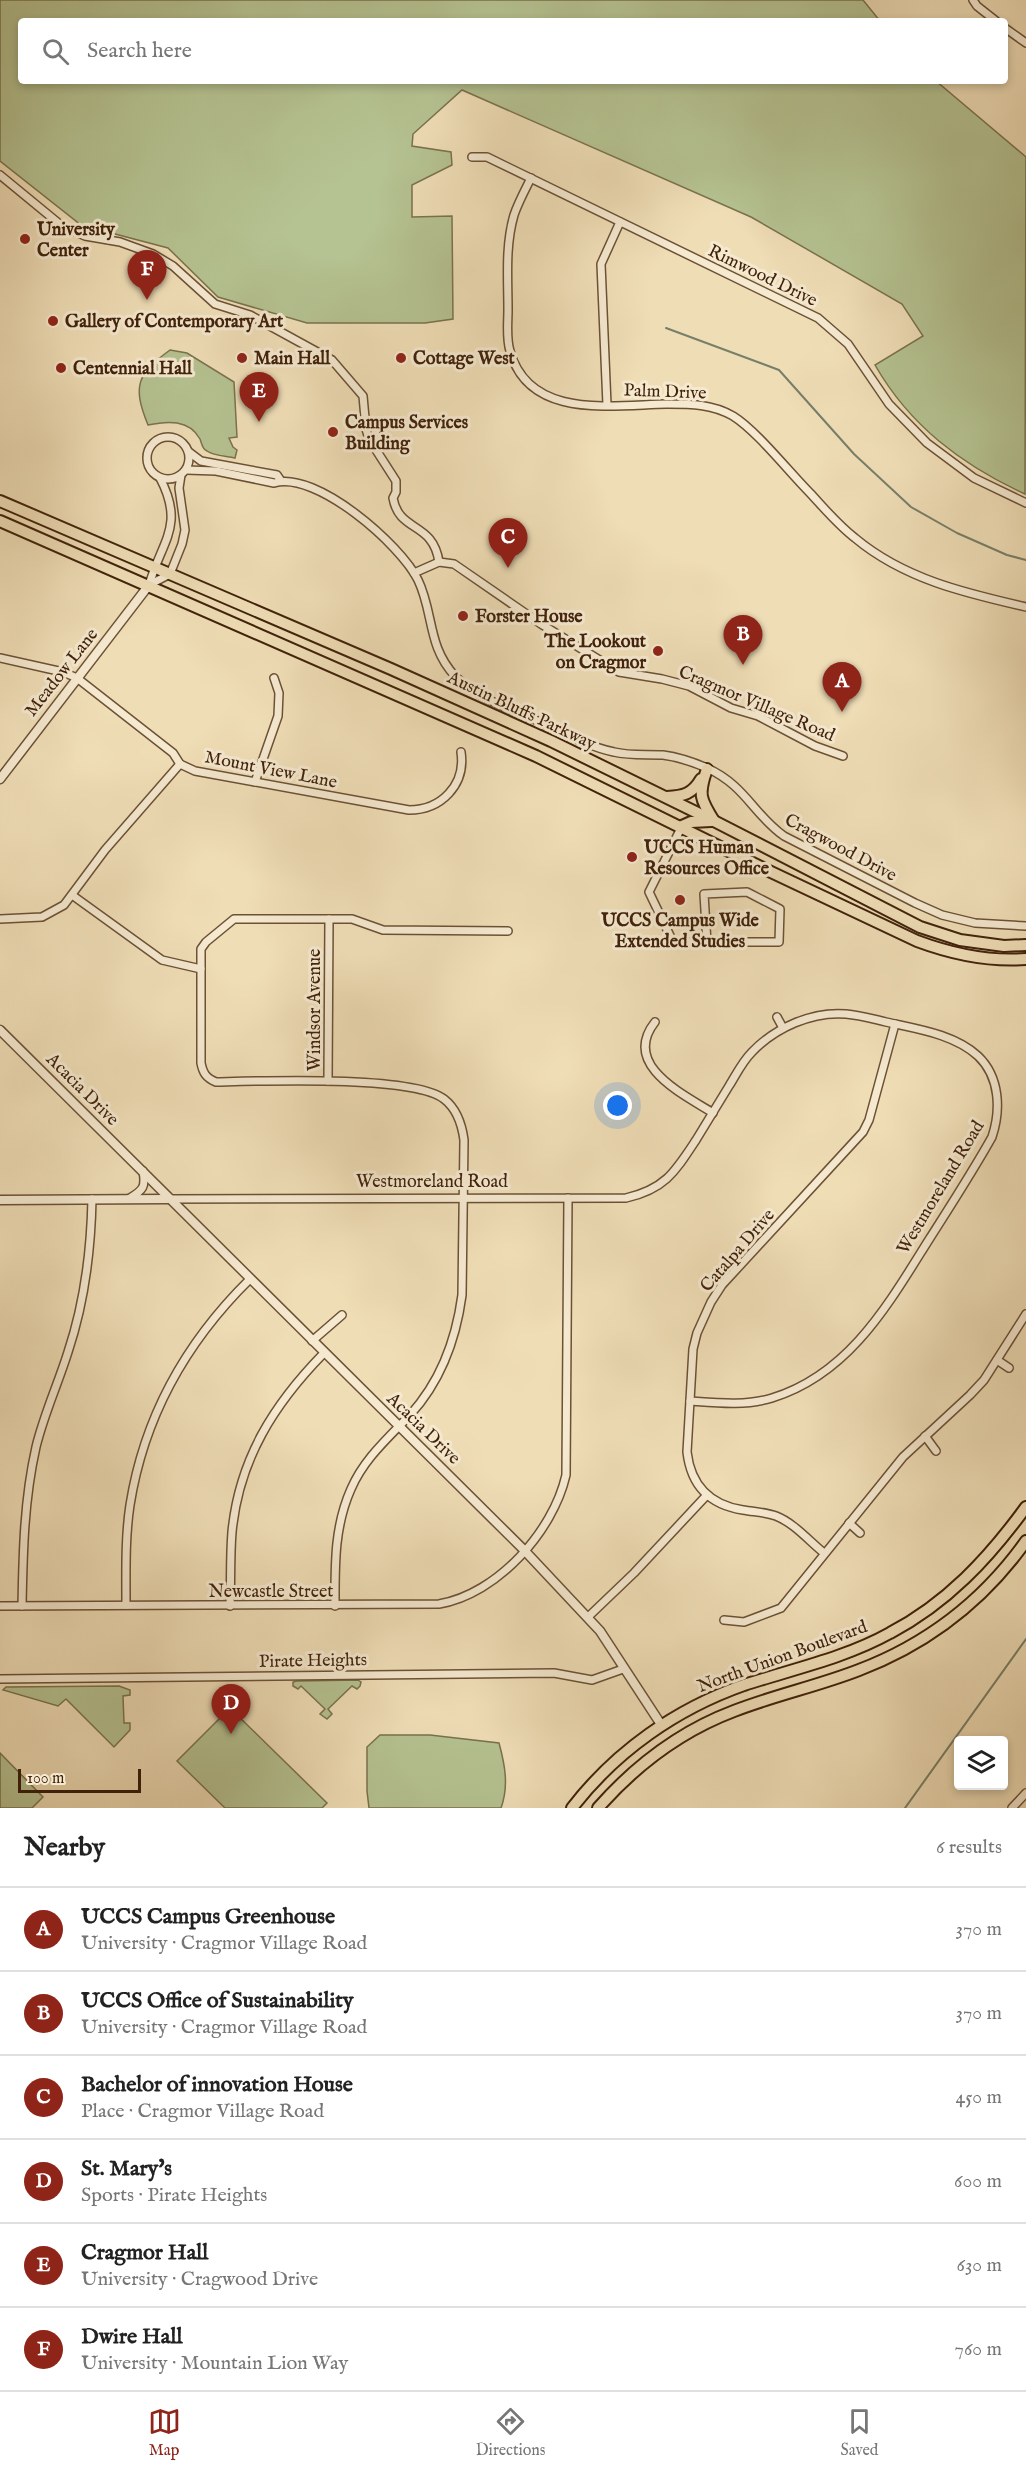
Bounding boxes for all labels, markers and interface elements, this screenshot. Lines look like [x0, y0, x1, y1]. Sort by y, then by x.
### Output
search box [18, 18, 1008, 84]
icon: search [39, 35, 72, 68]
text: Search here [87, 37, 192, 65]
place label: University Center [36, 219, 116, 263]
marker: University Center [18, 232, 32, 246]
street label: Rimwood Drive [704, 240, 821, 313]
pin: F [128, 250, 166, 300]
place label: Gallery of Contemporary Art [65, 311, 284, 334]
marker: Gallery of Contemporary Art [46, 314, 60, 328]
place label: Main Hall [254, 348, 331, 371]
place label: Cottage West [413, 348, 516, 371]
marker: Main Hall [235, 351, 249, 365]
marker: Cottage West [394, 351, 408, 365]
place label: Centennial Hall [73, 358, 193, 381]
marker: Centennial Hall [54, 361, 68, 375]
pin: E [240, 372, 278, 422]
street label: Palm Drive [623, 380, 707, 405]
place label: Campus Services Building [345, 412, 469, 456]
marker: Campus Services Building [326, 425, 340, 439]
pin: C [488, 518, 528, 568]
place label: Forster House [475, 606, 583, 629]
marker: Forster House [456, 609, 470, 623]
pin: B [724, 616, 762, 665]
street label: Meadow Lane [20, 624, 104, 722]
place label: The Lookout on Cragmor [543, 631, 647, 675]
marker: The Lookout on Cragmor [651, 644, 665, 658]
street label: Cragmor Village Road [675, 661, 839, 748]
pin: A [822, 662, 862, 712]
street label: Austin Bluffs Parkway [442, 666, 600, 756]
street label: Mount View Lane [203, 746, 339, 795]
street label: Cragwood Drive [780, 809, 900, 888]
place label: UCCS Human Resources Office [643, 837, 770, 881]
marker: UCCS Human Resources Office [625, 850, 639, 864]
marker: UCCS Campus Wide Extended Studies [673, 893, 687, 907]
place label: UCCS Campus Wide Extended Studies [600, 910, 760, 954]
street label: Windsor Avenue [304, 949, 327, 1071]
street label: Acacia Drive [40, 1048, 123, 1131]
your location [603, 1091, 632, 1120]
street label: Westmoreland Road [892, 1116, 990, 1259]
street label: Westmoreland Road [356, 1171, 508, 1194]
street label: Catalpa Drive [696, 1205, 781, 1297]
street label: Acacia Drive [380, 1388, 465, 1470]
street label: Newcastle Street [209, 1581, 333, 1604]
street label: North Union Boulevard [694, 1616, 871, 1699]
street label: Pirate Heights [259, 1649, 367, 1674]
pin: D [212, 1684, 250, 1734]
map controls [954, 1736, 1008, 1790]
button: layers [954, 1736, 1008, 1790]
scale bar [18, 1766, 141, 1794]
text: 100 m [27, 1769, 64, 1789]
text: Nearby [24, 1831, 105, 1864]
text: 6 results [936, 1835, 1002, 1860]
text: UCCS Campus Greenhouse [81, 1903, 335, 1931]
text: A [37, 1917, 50, 1942]
text: 370 m [956, 1917, 1002, 1942]
text: University · Cragmor Village Road [81, 1931, 367, 1956]
text: UCCS Office of Sustainability [81, 1987, 354, 2015]
text: B [37, 2001, 50, 2026]
text: 370 m [956, 2001, 1002, 2026]
text: University · Cragmor Village Road [81, 2015, 367, 2040]
text: Bachelor of innovation House [81, 2071, 353, 2099]
text: C [36, 2085, 51, 2110]
text: 450 m [955, 2085, 1002, 2110]
text: Place · Cragmor Village Road [81, 2099, 324, 2124]
text: St. Mary's [81, 2155, 172, 2183]
text: D [35, 2169, 52, 2194]
text: 600 m [954, 2169, 1002, 2194]
text: Sports · Pirate Heights [81, 2183, 267, 2208]
text: Cragmor Hall [81, 2239, 208, 2267]
text: E [37, 2253, 50, 2278]
text: 630 m [956, 2253, 1002, 2278]
text: University · Cragwood Drive [81, 2267, 318, 2292]
text: Dwire Hall [81, 2323, 182, 2351]
text: F [37, 2337, 50, 2362]
text: 760 m [955, 2337, 1002, 2362]
text: University · Mountain Lion Way [81, 2351, 348, 2376]
tab: Map [148, 2405, 181, 2461]
tab: Directions [476, 2405, 545, 2461]
tab: Saved [841, 2405, 878, 2461]

